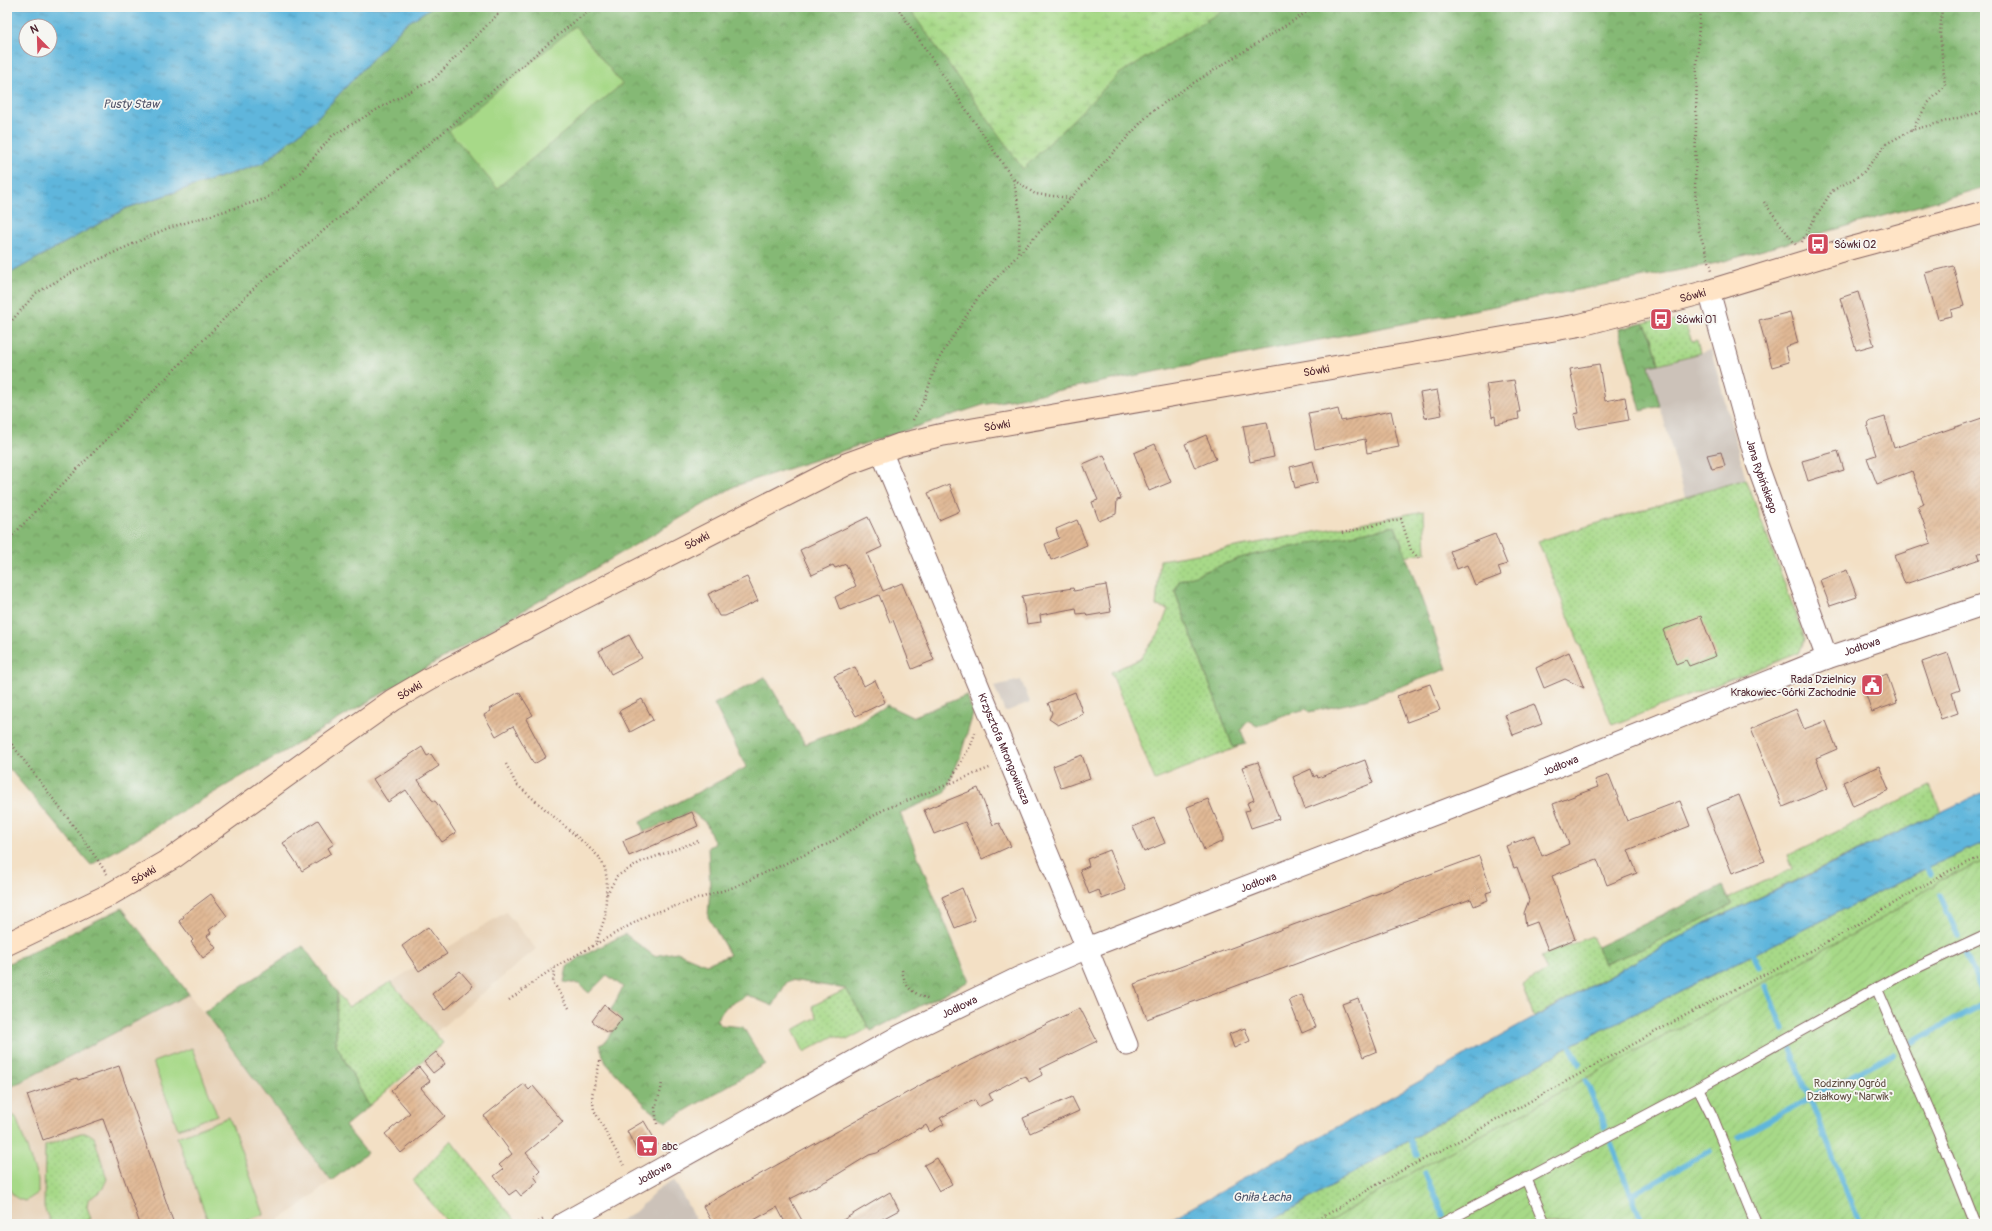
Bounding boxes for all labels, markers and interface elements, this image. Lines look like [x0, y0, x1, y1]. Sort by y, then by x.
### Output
north arrow [18, 18, 58, 58]
text: N [28, 22, 41, 37]
water label: Pusty Staw [103, 97, 161, 112]
bus stop icon: Sówki 02 [1805, 231, 1831, 257]
place label: Sówki 02 [1834, 238, 1876, 251]
street label: Sówki [1678, 286, 1707, 305]
bus stop icon: Sówki 01 [1648, 306, 1674, 332]
place label: Sówki 01 [1676, 313, 1717, 326]
street label: Sówki [1302, 362, 1330, 379]
street label: Sówki [983, 417, 1011, 434]
street label: Jana Rybińskiego [1744, 438, 1781, 515]
street label: Sówki [682, 529, 711, 552]
street label: Jodłowa [1842, 634, 1882, 658]
public building icon: Rada Dzielnicy Krakowiec-Górki Zachodnie [1859, 672, 1885, 698]
place label: Rada Dzielnicy Krakowiec-Górki Zachodnie [1730, 673, 1857, 699]
street label: Sówki [395, 678, 424, 703]
street label: Krzysztofa Mrongowiusza [975, 691, 1033, 806]
street label: Jodłowa [1540, 752, 1580, 778]
street label: Sówki [129, 863, 158, 887]
street label: Jodłowa [1238, 869, 1278, 895]
street label: Jodłowa [940, 992, 979, 1021]
park label: Rodzinny Ogród Działkowy "Narwik" [1807, 1077, 1893, 1103]
supermarket icon: abc [634, 1133, 660, 1159]
place label: abc [662, 1140, 679, 1153]
street label: Jodłowa [634, 1158, 673, 1188]
water label: Gniła Łacha [1233, 1190, 1292, 1205]

